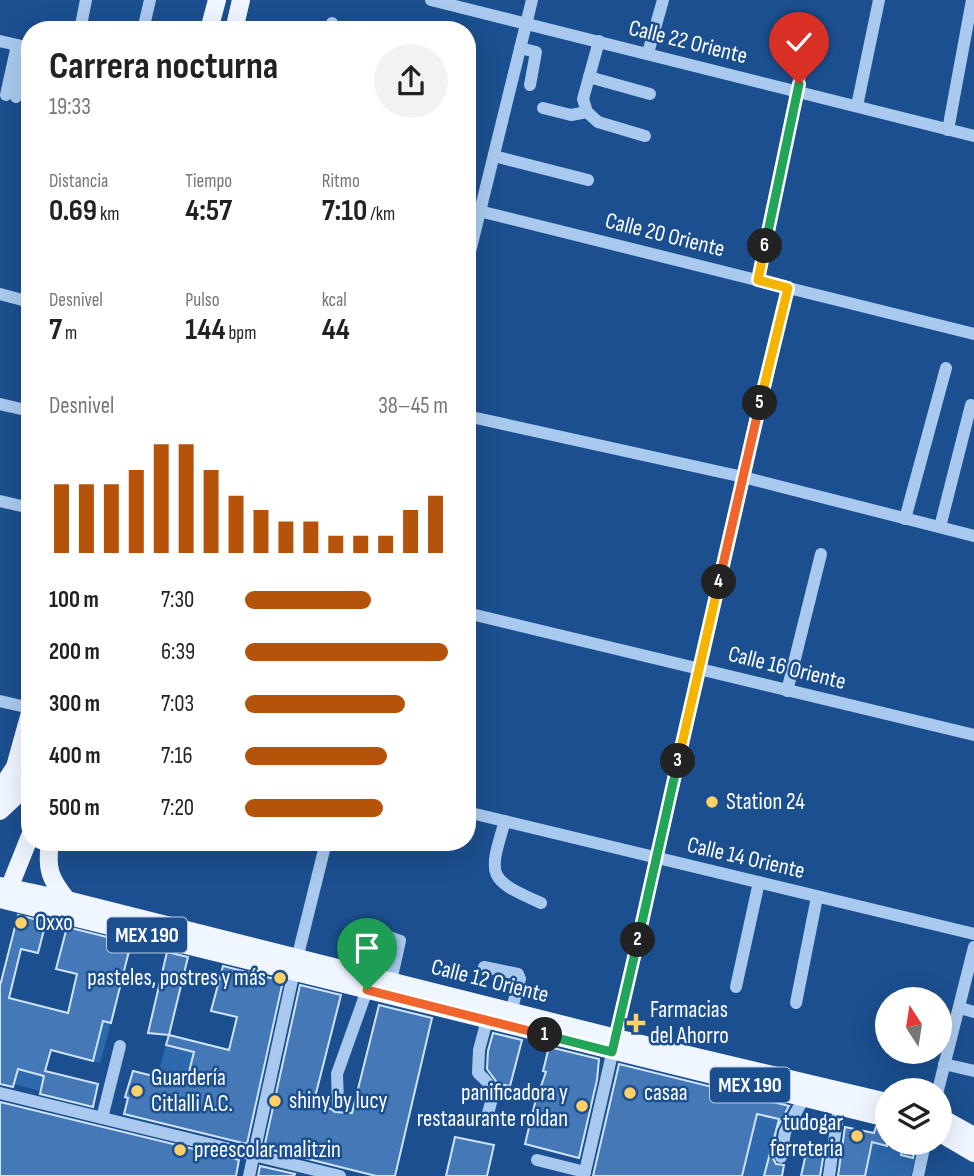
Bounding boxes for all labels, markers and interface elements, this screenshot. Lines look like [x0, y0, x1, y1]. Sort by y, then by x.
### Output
pin [769, 12.0, 829, 84]
street label: Calle 22 Oriente [626, 14, 750, 70]
icon: check [780, 23, 818, 61]
text: Carrera nocturna [49, 44, 278, 89]
button: share [374, 44, 448, 118]
text: 19:33 [49, 93, 91, 121]
text: Distancia [49, 170, 108, 193]
text: Tiempo [185, 170, 232, 193]
text: Ritmo [322, 170, 360, 193]
text: 0.69 [49, 193, 97, 229]
text: 4:57 [185, 193, 232, 229]
text: 7:10 [322, 193, 367, 229]
text: km [97, 203, 120, 226]
text: /km [367, 203, 395, 226]
street label: Calle 20 Oriente [602, 207, 728, 263]
pin: 6 [748, 229, 782, 264]
text: 6 [760, 234, 769, 257]
text: Desnivel [49, 289, 103, 312]
text: Pulso [185, 289, 220, 312]
text: kcal [322, 289, 347, 312]
text: 7 [49, 312, 62, 348]
text: 144 [185, 312, 225, 348]
text: 44 [322, 312, 350, 348]
text: m [62, 322, 77, 345]
text: bpm [225, 322, 256, 345]
pin: 5 [742, 386, 778, 420]
text: 5 [755, 391, 764, 414]
text: Desnivel [49, 392, 114, 420]
text: 38–45 m [378, 392, 448, 420]
pin: 4 [702, 564, 736, 600]
text: 4 [714, 570, 723, 593]
text: 100 m [49, 586, 99, 614]
text: 7:30 [161, 586, 194, 614]
text: 200 m [49, 638, 100, 666]
text: 6:39 [161, 638, 195, 666]
street label: Calle 16 Oriente [725, 640, 849, 696]
text: 300 m [49, 690, 100, 718]
text: 7:03 [161, 690, 194, 718]
text: 400 m [49, 742, 100, 770]
text: 7:16 [161, 742, 193, 770]
pin: 3 [660, 744, 696, 778]
text: 3 [673, 749, 682, 772]
place label: Station 24 [726, 788, 805, 816]
text: 500 m [49, 794, 100, 822]
text: 7:20 [161, 794, 194, 822]
marker: Station 24 [704, 794, 720, 810]
street label: Calle 14 Oriente [684, 831, 808, 885]
place label: Oxxo [35, 909, 73, 937]
marker: Oxxo [13, 915, 29, 931]
road number: MEX 190 [107, 918, 187, 953]
pin [337, 918, 397, 990]
pin: 2 [620, 922, 656, 958]
text: 2 [633, 928, 642, 951]
icon: arrive [348, 929, 386, 967]
street label: Calle 12 Oriente [428, 953, 552, 1009]
place label: pasteles, postres y más [87, 964, 266, 992]
marker: pasteles, postres y más [272, 970, 288, 986]
north arrow [875, 987, 952, 1064]
map controls [875, 987, 952, 1155]
place label: Farmacias del Ahorro [650, 996, 729, 1050]
marker: Farmacias del Ahorro [628, 1015, 644, 1031]
pin: 1 [528, 1018, 562, 1052]
text: 1 [541, 1023, 548, 1046]
place label: Guardería Citlalli A.C. [151, 1064, 233, 1118]
road number: MEX 190 [710, 1068, 790, 1102]
button: layers [875, 1078, 952, 1155]
place label: panificadora y restaaurante roldan [417, 1079, 568, 1133]
place label: casaa [644, 1079, 688, 1107]
marker: Guardería Citlalli A.C. [129, 1083, 145, 1099]
marker: casaa [622, 1085, 638, 1101]
place label: shiny by lucy [289, 1087, 388, 1115]
marker: shiny by lucy [267, 1093, 283, 1109]
marker: panificadora y restaaurante roldan [574, 1098, 590, 1114]
place label: tudogar ferreteria [770, 1109, 843, 1163]
marker: tudogar ferreteria [849, 1128, 865, 1144]
place label: preescolar malitzin [194, 1136, 341, 1164]
marker: preescolar malitzin [172, 1142, 188, 1158]

